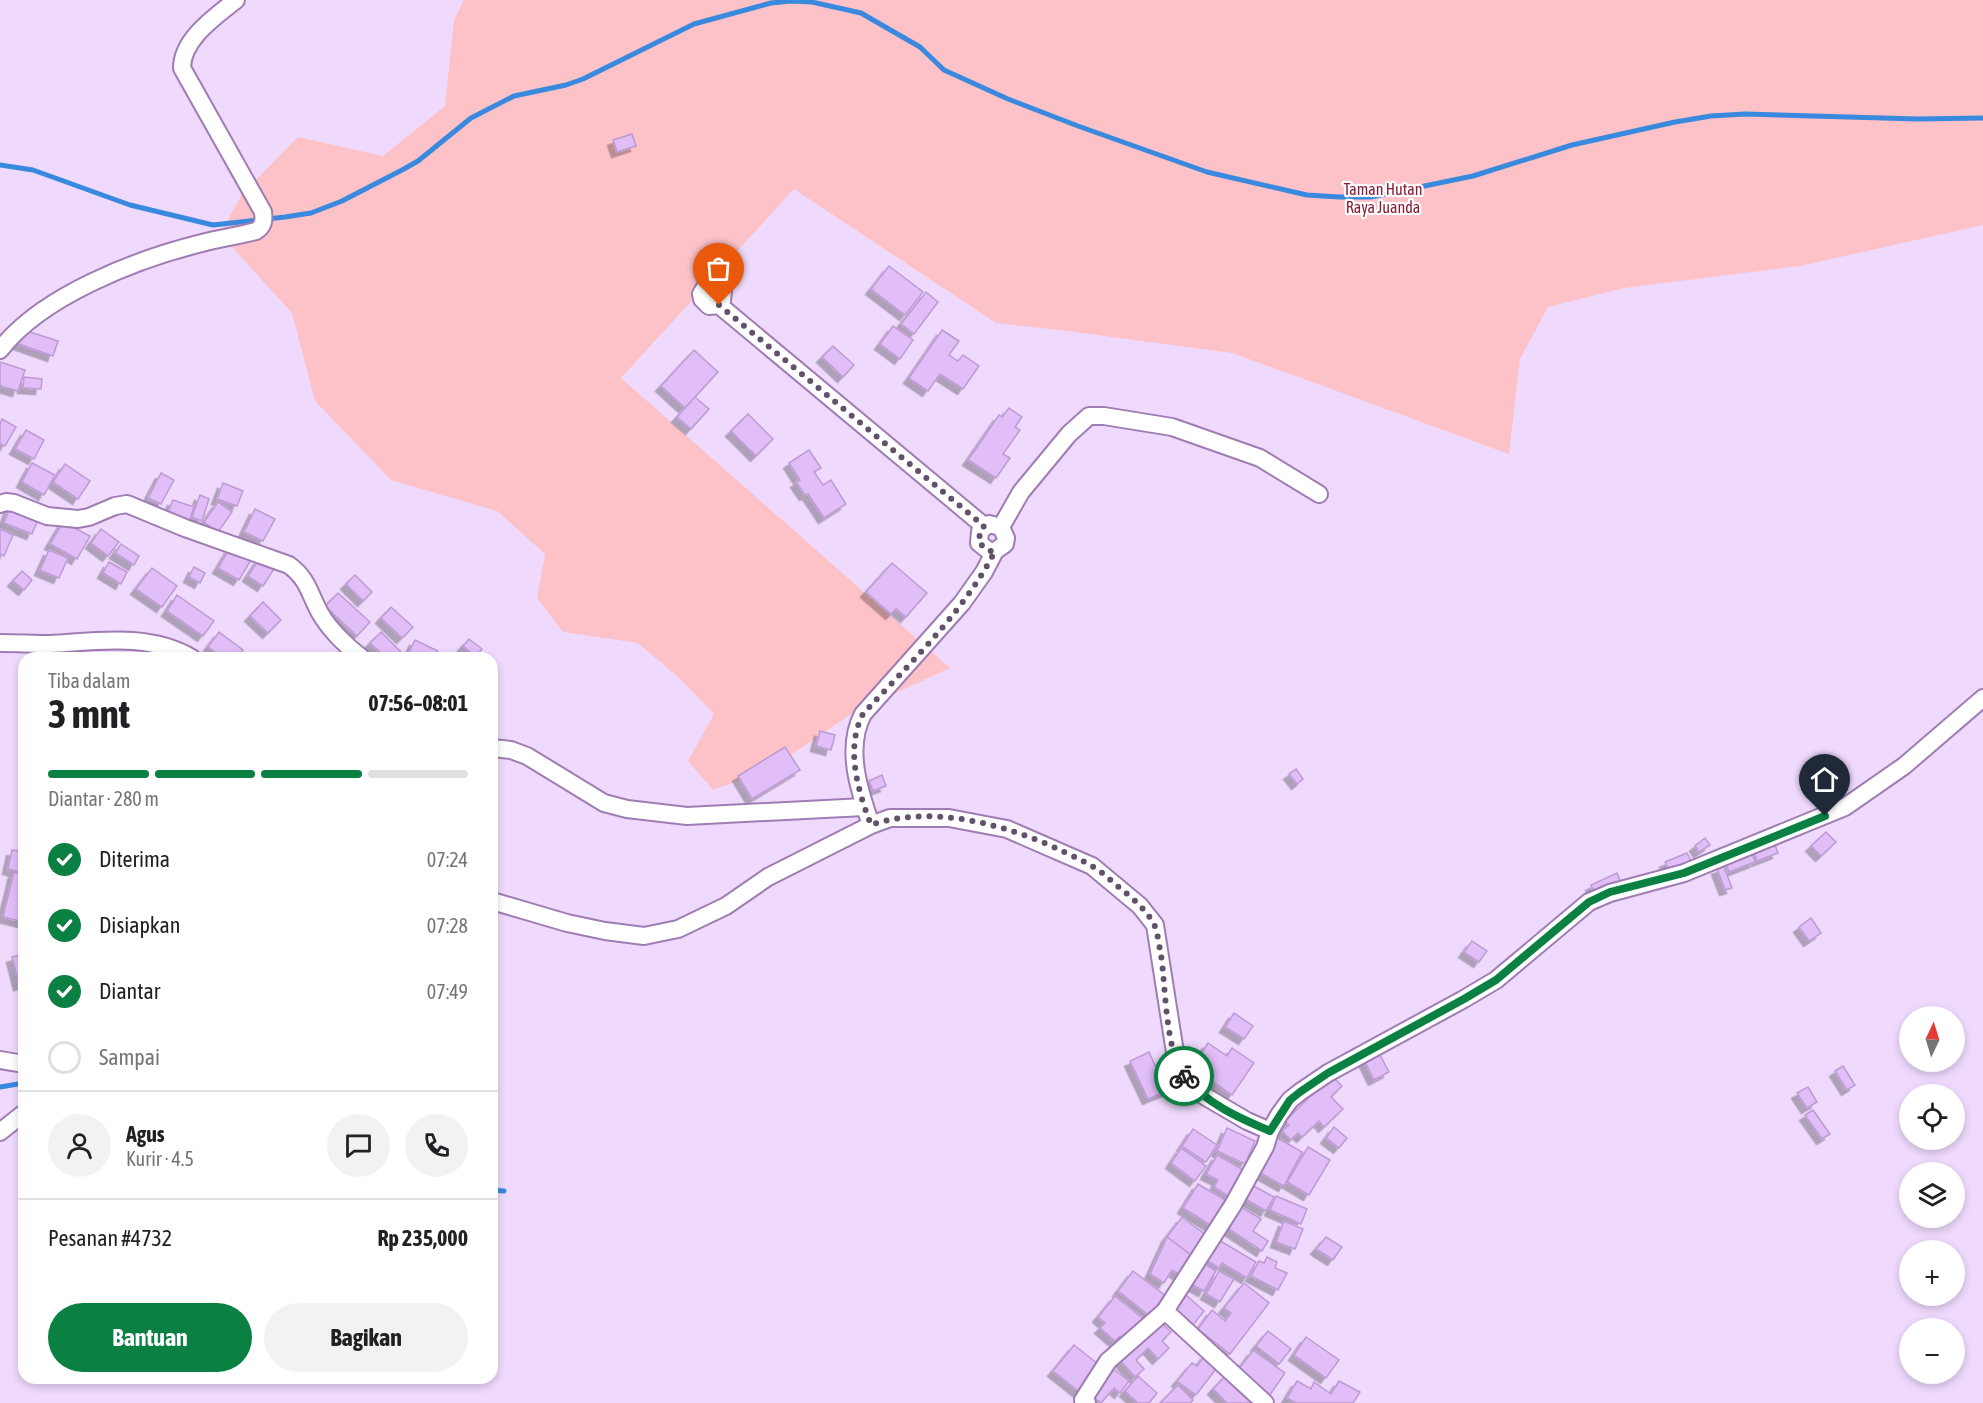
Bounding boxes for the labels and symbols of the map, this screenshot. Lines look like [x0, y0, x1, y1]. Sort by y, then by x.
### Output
park label: Taman Hutan Raya Juanda [1343, 180, 1423, 217]
pin [693, 243, 744, 305]
pin [1799, 754, 1850, 816]
north arrow [1899, 1006, 1965, 1072]
courier [1154, 1046, 1214, 1106]

